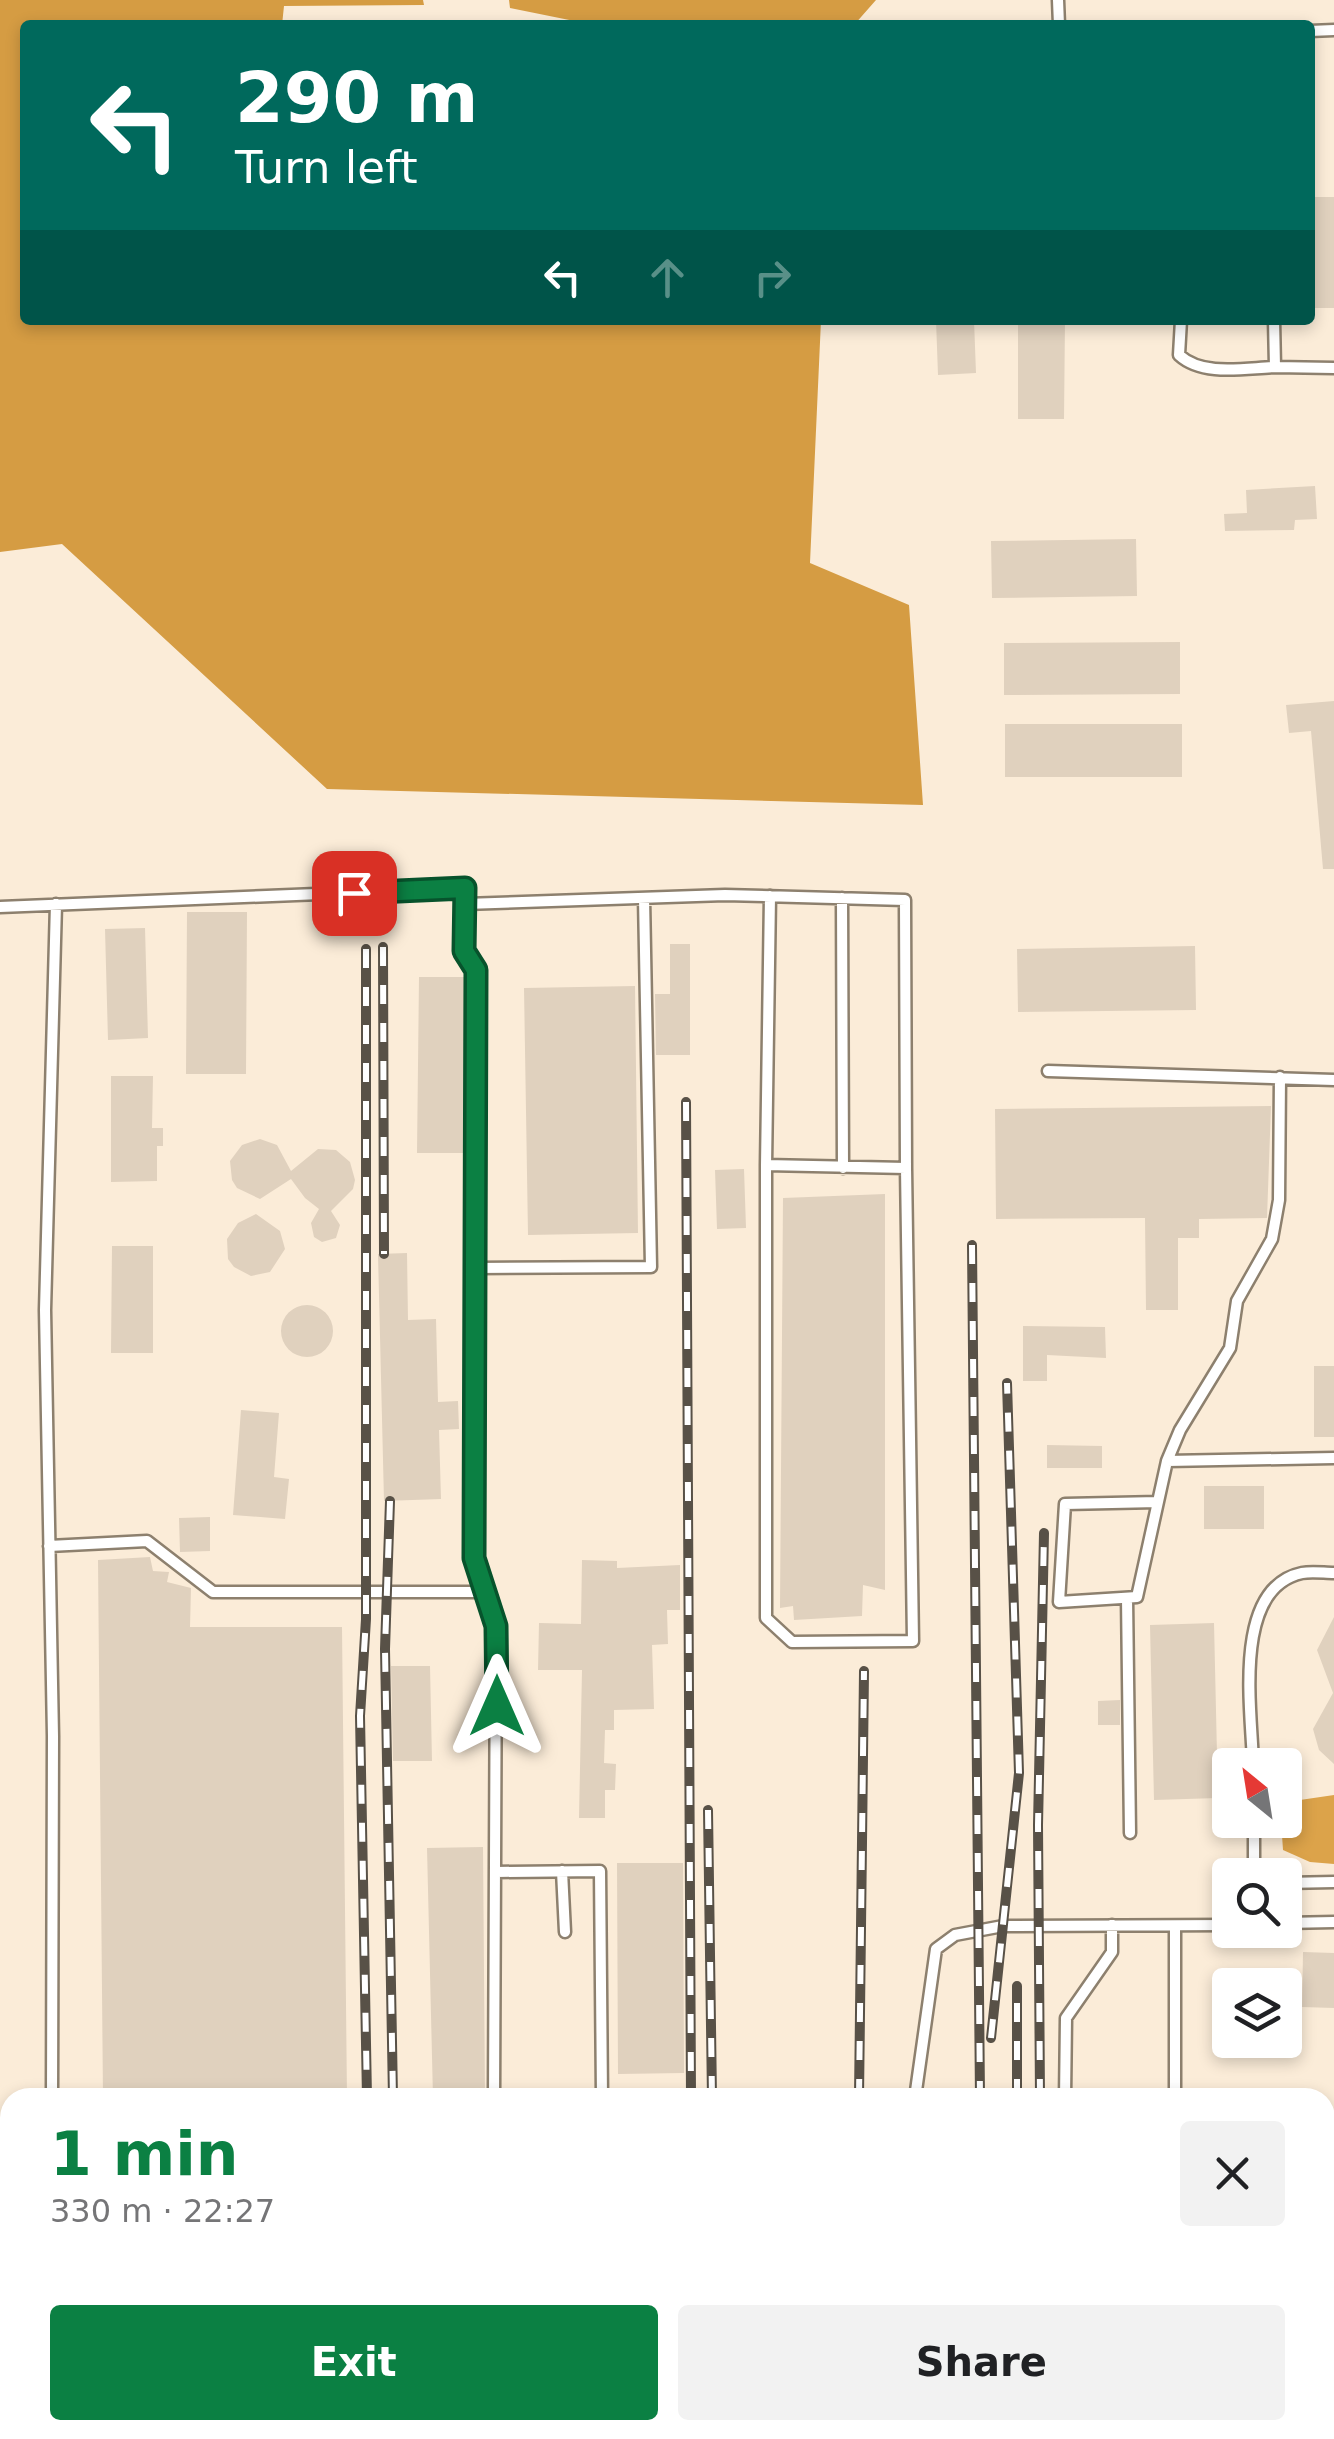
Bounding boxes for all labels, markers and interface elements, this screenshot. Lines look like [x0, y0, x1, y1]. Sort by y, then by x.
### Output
text: 290 m [235, 57, 478, 139]
icon: left [70, 60, 200, 190]
text: Turn left [235, 141, 418, 194]
icon: left [535, 250, 590, 305]
icon: ahead [640, 250, 695, 305]
icon: right [745, 250, 800, 305]
pin [312, 851, 397, 936]
icon: arrive [327, 866, 382, 921]
position arrow [445, 1654, 549, 1758]
north arrow [1212, 1748, 1302, 1838]
map controls [1212, 1748, 1302, 2058]
button: search [1212, 1858, 1302, 1948]
button: layers [1212, 1968, 1302, 2058]
text: 1 min [50, 2119, 238, 2189]
button: close [1180, 2121, 1285, 2226]
text: 330 m · 22:27 [50, 2192, 275, 2230]
button: Exit [50, 2305, 658, 2420]
button: Share [678, 2305, 1285, 2420]

